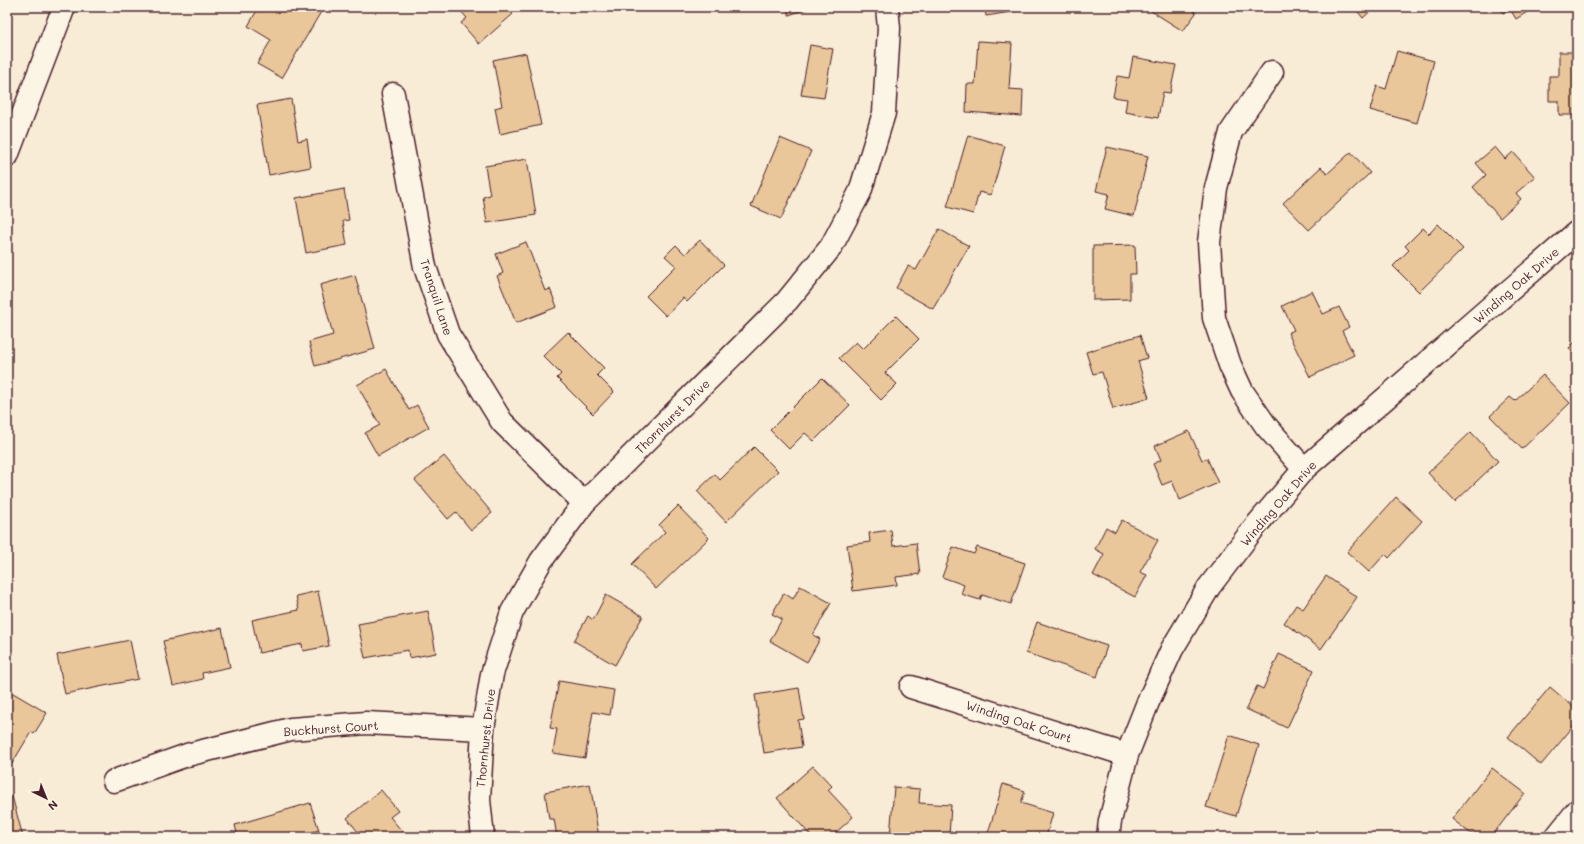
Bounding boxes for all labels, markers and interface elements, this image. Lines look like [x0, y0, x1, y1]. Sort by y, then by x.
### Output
street label: Winding Oak Drive [1470, 243, 1562, 327]
street label: Tranquil Lane [417, 257, 457, 337]
street label: Thornhurst Drive [631, 375, 713, 457]
street label: Winding Oak Drive [1236, 457, 1320, 549]
street label: Thornhurst Drive [472, 688, 498, 788]
street label: Winding Oak Court [964, 696, 1074, 746]
street label: Buckhurst Court [283, 717, 379, 739]
north arrow [26, 778, 66, 818]
text: N [45, 797, 61, 814]

